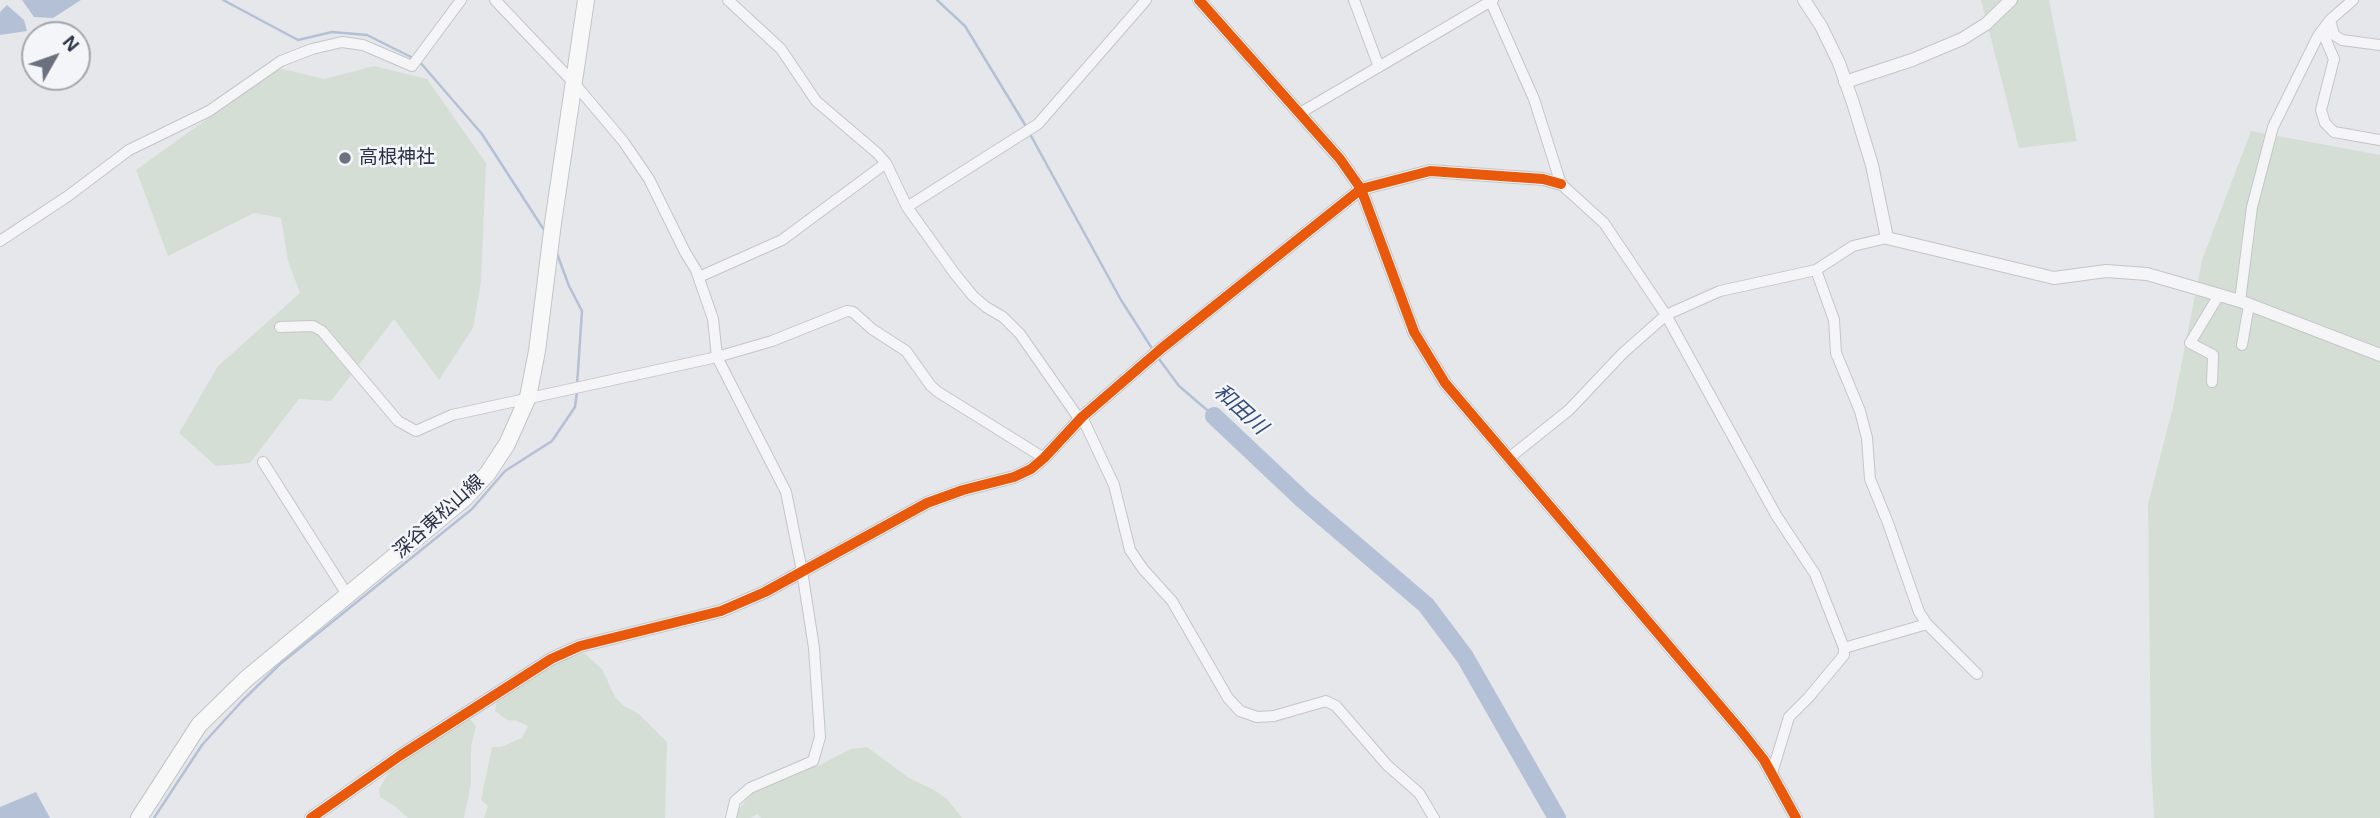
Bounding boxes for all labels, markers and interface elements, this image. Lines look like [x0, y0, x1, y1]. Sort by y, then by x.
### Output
north arrow [21, 21, 91, 91]
text: N [58, 31, 83, 55]
place label: 高根神社 [359, 147, 435, 169]
marker: 高根神社 [337, 150, 353, 166]
water label: 和田川 [1208, 380, 1272, 440]
street label: 深谷東松山線 [389, 470, 489, 564]

